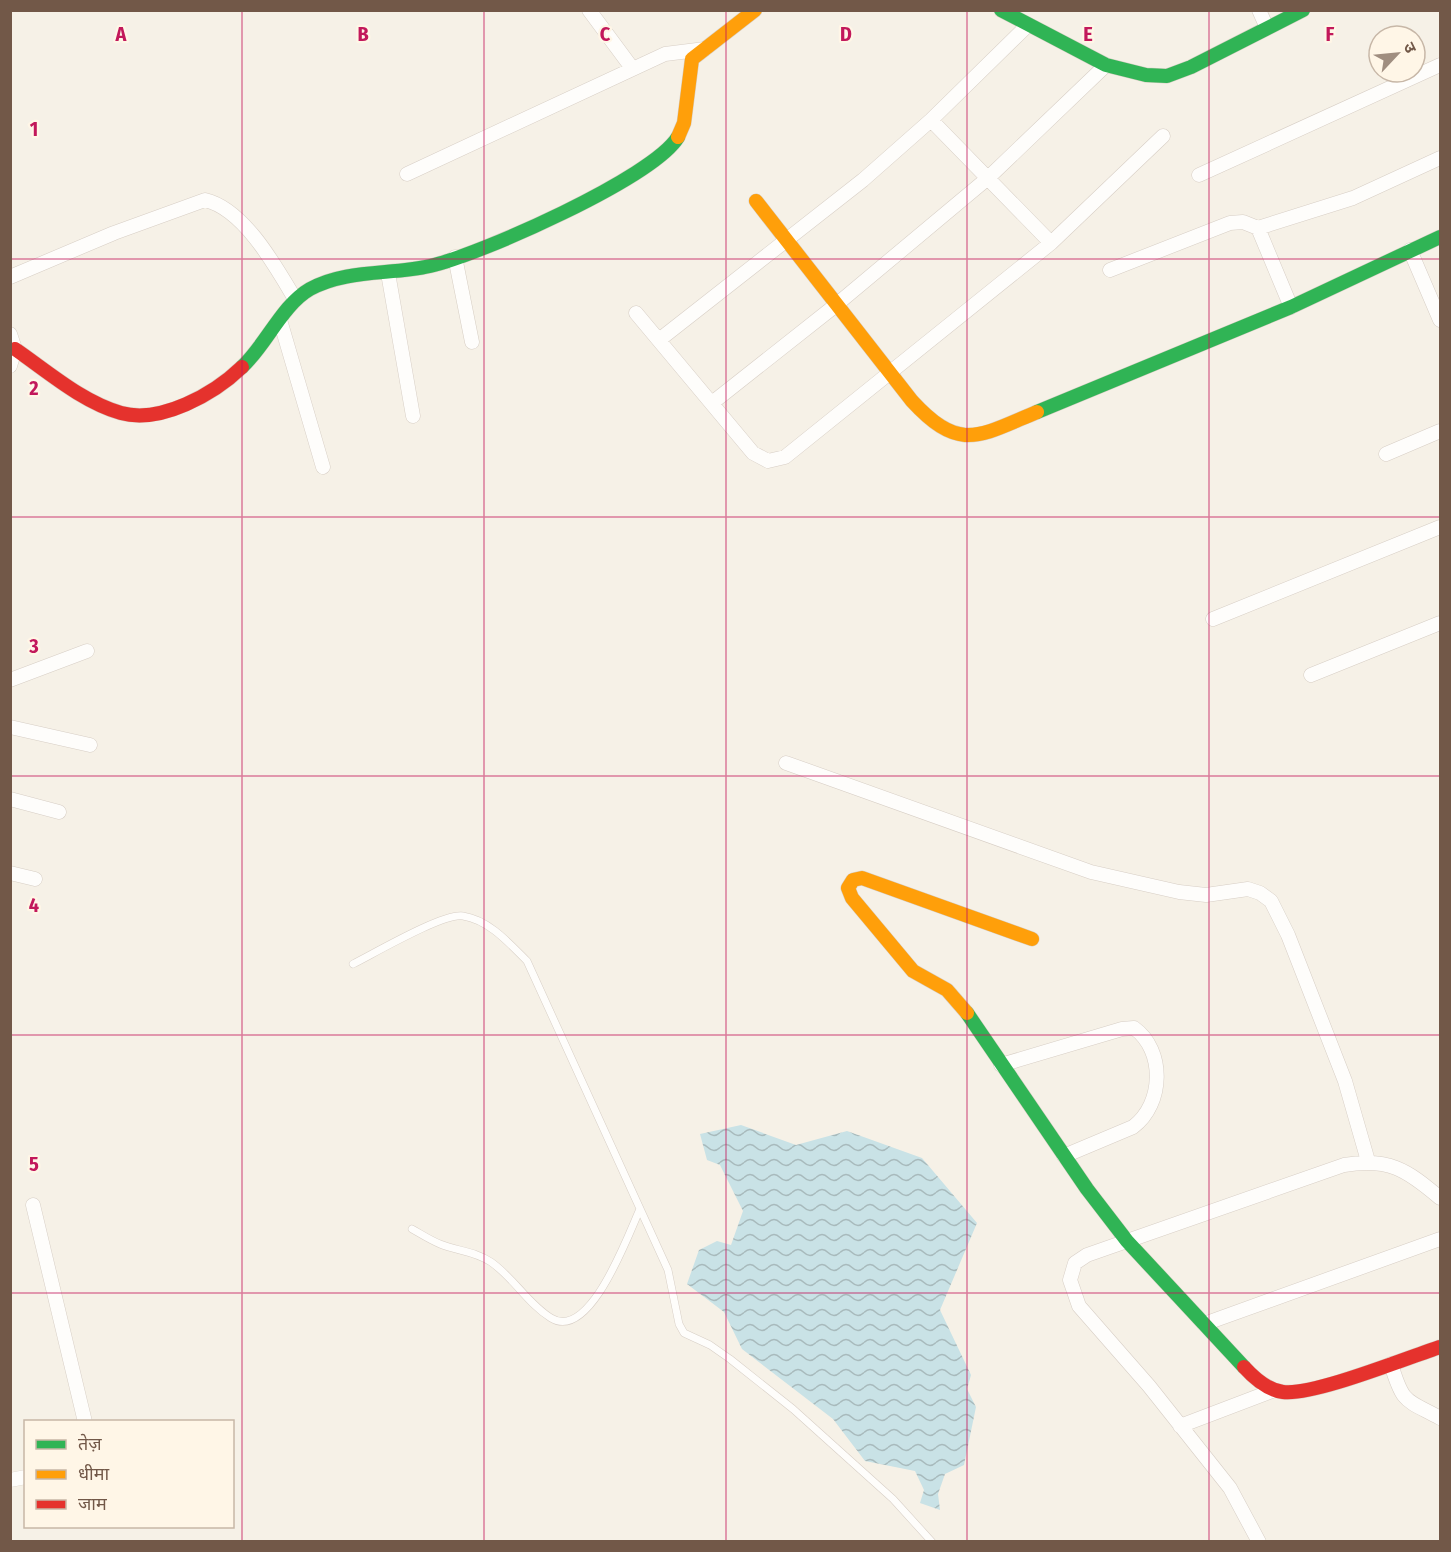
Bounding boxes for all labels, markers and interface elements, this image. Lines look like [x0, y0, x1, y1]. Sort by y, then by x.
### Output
text: A [115, 22, 128, 46]
text: B [357, 22, 369, 46]
text: C [600, 22, 611, 46]
text: D [840, 22, 852, 46]
text: E [1083, 22, 1093, 46]
text: F [1326, 22, 1335, 46]
north arrow [1367, 24, 1427, 84]
text: उ [1399, 39, 1421, 57]
text: 1 [30, 117, 38, 141]
text: 2 [28, 376, 39, 400]
text: 3 [28, 634, 39, 658]
text: 4 [29, 893, 39, 917]
text: 5 [29, 1152, 39, 1176]
legend [24, 1420, 234, 1528]
text: तेज़ [78, 1433, 102, 1455]
text: धीमा [78, 1463, 109, 1485]
text: जाम [78, 1493, 108, 1515]

